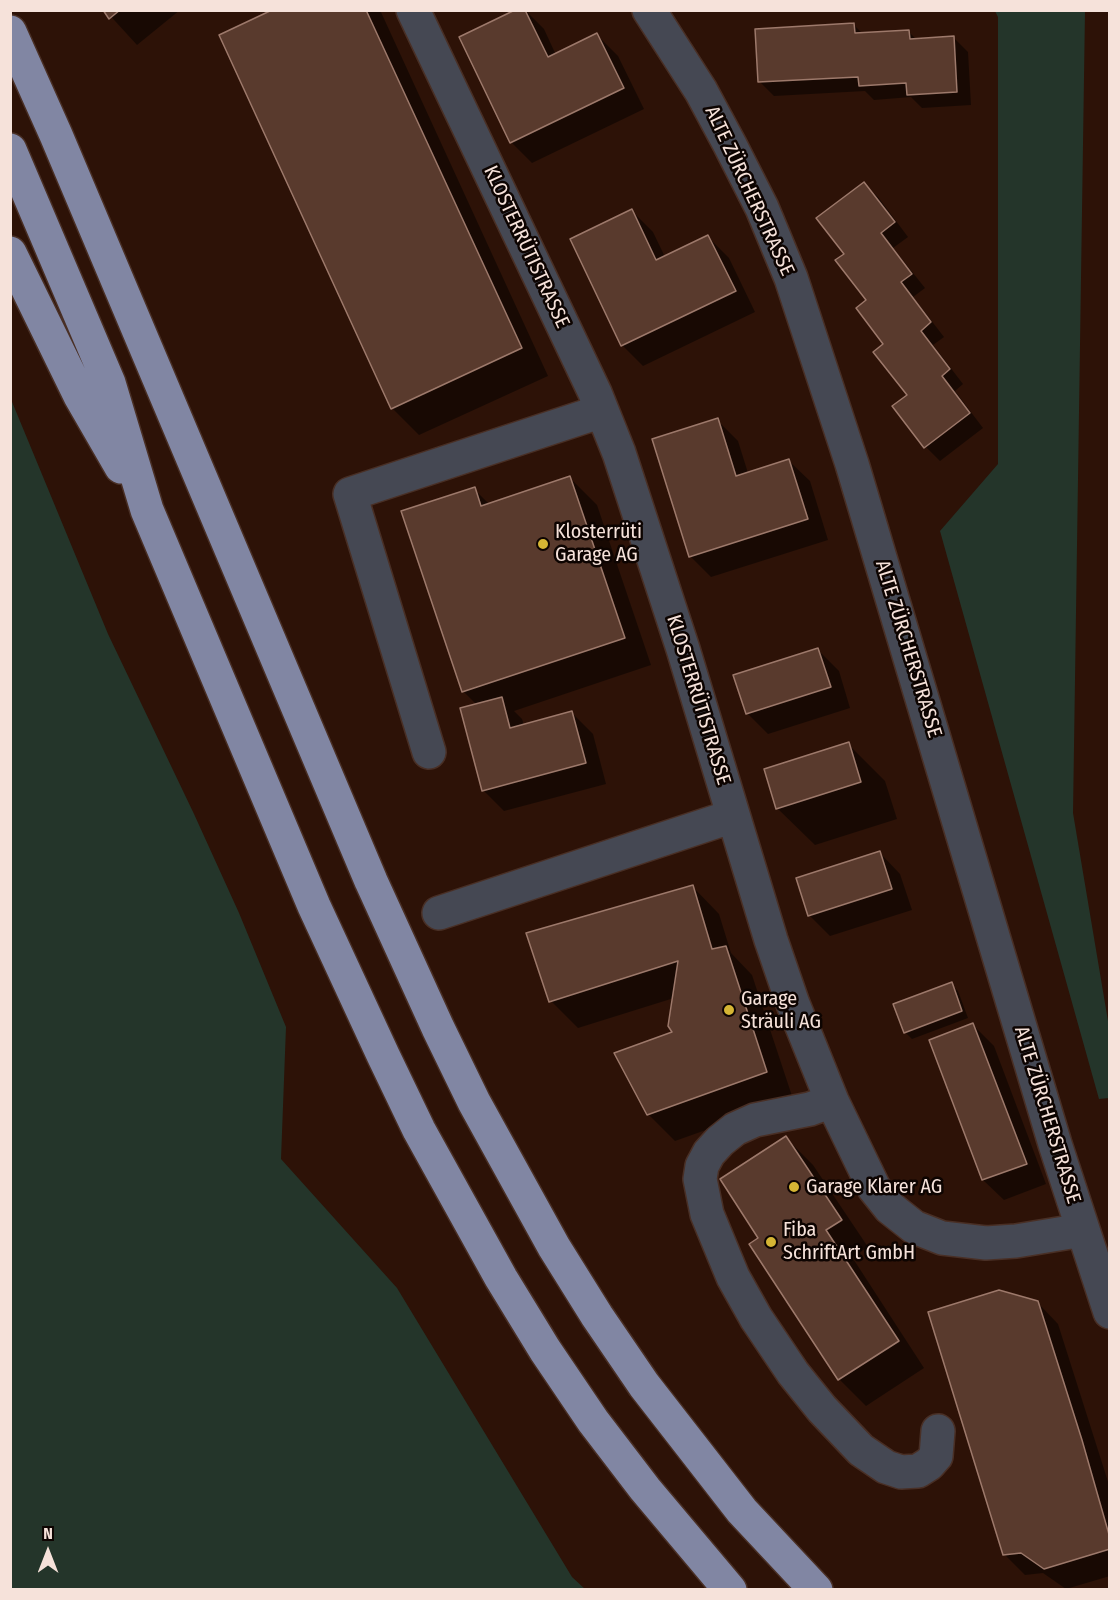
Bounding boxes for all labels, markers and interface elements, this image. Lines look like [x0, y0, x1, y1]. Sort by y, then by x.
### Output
street label: ALTE ZÜRCHERSTRASSE [699, 102, 799, 280]
street label: KLOSTERRÜTISTRASSE [478, 162, 574, 332]
place label: Klosterrüti Garage AG [555, 520, 642, 567]
marker: Klosterrüti Garage AG [536, 537, 550, 551]
street label: ALTE ZÜRCHERSTRASSE [870, 557, 946, 741]
street label: KLOSTERRÜTISTRASSE [661, 612, 735, 788]
place label: Garage Sträuli AG [741, 987, 821, 1034]
marker: Garage Sträuli AG [722, 1003, 736, 1017]
street label: ALTE ZÜRCHERSTRASSE [1009, 1023, 1085, 1207]
place label: Garage Klarer AG [806, 1175, 942, 1199]
marker: Garage Klarer AG [787, 1180, 801, 1194]
place label: Fiba SchriftArt GmbH [783, 1218, 915, 1265]
marker: Fiba SchriftArt GmbH [764, 1235, 778, 1249]
north arrow [18, 1522, 78, 1582]
text: N [43, 1524, 53, 1543]

